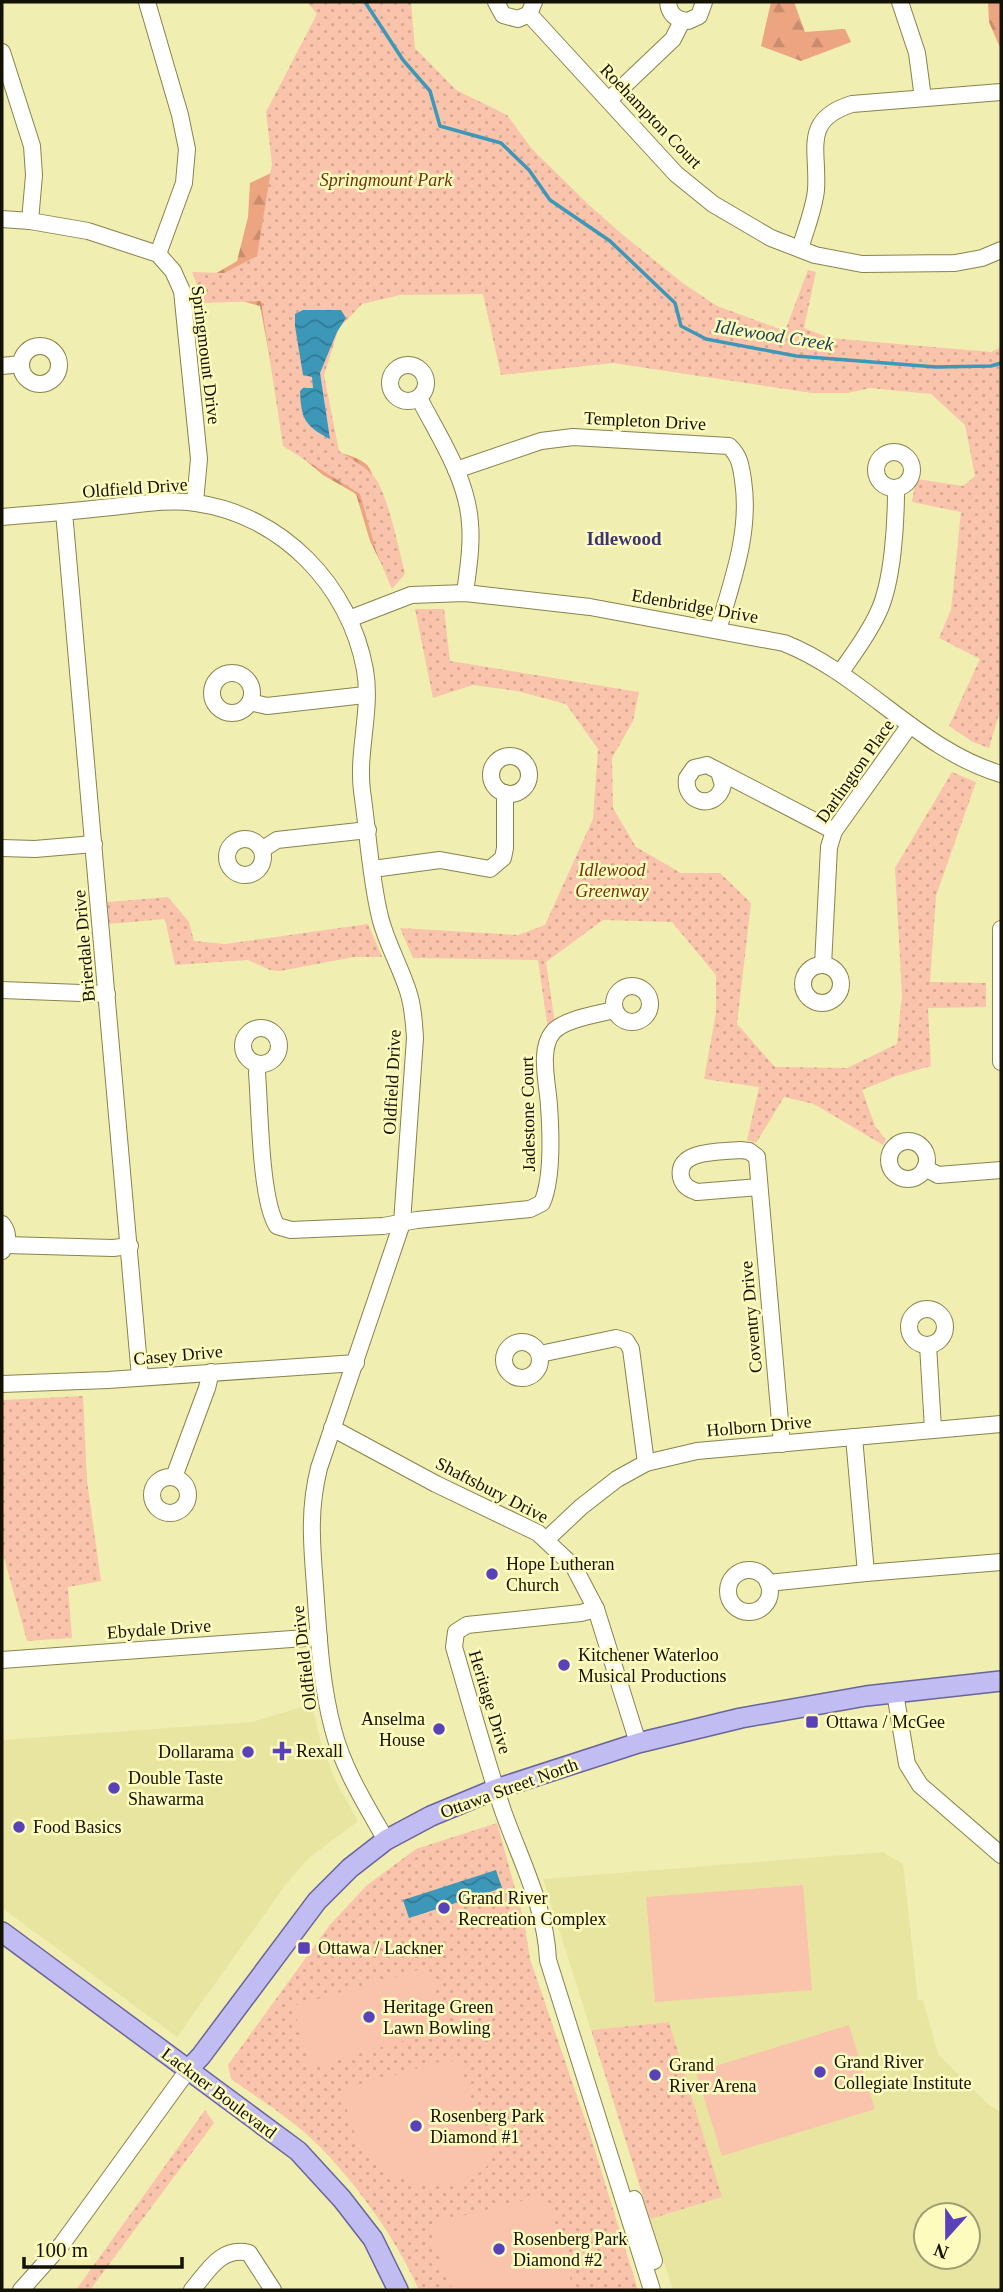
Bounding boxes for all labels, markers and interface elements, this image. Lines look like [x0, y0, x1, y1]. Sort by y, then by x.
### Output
street label: Roehampton Court [596, 60, 706, 172]
park label: Springmount Park [320, 170, 453, 190]
street label: Springmount Drive [188, 285, 224, 425]
water label: Idlewood Creek [712, 315, 836, 355]
street label: Templeton Drive [583, 408, 707, 434]
street label: Oldfield Drive [82, 474, 188, 502]
district label: Idlewood [587, 528, 662, 549]
street label: Edenbridge Drive [630, 585, 760, 627]
street label: Darlington Place [812, 716, 898, 826]
park label: Idlewood Greenway [575, 860, 649, 901]
street label: Brierdale Drive [69, 889, 99, 1003]
street label: Oldfield Drive [379, 1029, 405, 1135]
street label: Jadestone Court [517, 1056, 539, 1172]
street label: Coventry Drive [736, 1260, 766, 1374]
street label: Casey Drive [133, 1341, 223, 1369]
street label: Holborn Drive [706, 1411, 812, 1441]
street label: Shaftsbury Drive [432, 1453, 552, 1527]
place label: Hope Lutheran Church [506, 1554, 614, 1595]
marker: Hope Lutheran Church [484, 1566, 500, 1582]
street label: Oldfield Drive [288, 1604, 320, 1712]
street label: Ebydale Drive [106, 1615, 212, 1643]
place label: Kitchener Waterloo Musical Productions [578, 1645, 727, 1686]
street label: Heritage Drive [465, 1648, 515, 1756]
marker: Kitchener Waterloo Musical Productions [556, 1657, 572, 1673]
place label: Anselma House [361, 1709, 425, 1750]
place label: Ottawa / McGee [826, 1712, 945, 1732]
marker: Ottawa / McGee [804, 1714, 820, 1730]
marker: Anselma House [431, 1721, 447, 1737]
place label: Rexall [296, 1741, 343, 1761]
place label: Dollarama [158, 1742, 234, 1762]
marker: Rexall [274, 1743, 290, 1759]
marker: Dollarama [240, 1744, 256, 1760]
street label: Ottawa Street North [437, 1754, 581, 1822]
place label: Double Taste Shawarma [128, 1768, 223, 1809]
marker: Double Taste Shawarma [106, 1780, 122, 1796]
place label: Food Basics [33, 1817, 122, 1837]
marker: Food Basics [11, 1819, 27, 1835]
place label: Grand River Recreation Complex [458, 1888, 606, 1929]
marker: Grand River Recreation Complex [436, 1900, 452, 1916]
place label: Ottawa / Lackner [318, 1938, 443, 1958]
marker: Ottawa / Lackner [296, 1940, 312, 1956]
place label: Heritage Green Lawn Bowling [383, 1997, 493, 2038]
marker: Heritage Green Lawn Bowling [361, 2009, 377, 2025]
street label: Lackner Boulevard [158, 2043, 280, 2143]
place label: Grand River Collegiate Institute [834, 2052, 971, 2093]
place label: Grand River Arena [669, 2055, 756, 2096]
marker: Grand River Collegiate Institute [812, 2064, 828, 2080]
marker: Grand River Arena [647, 2067, 663, 2083]
place label: Rosenberg Park Diamond #1 [430, 2106, 544, 2147]
marker: Rosenberg Park Diamond #1 [408, 2118, 424, 2134]
north arrow [912, 2201, 982, 2271]
scale bar [24, 2226, 182, 2270]
place label: Rosenberg Park Diamond #2 [513, 2229, 627, 2270]
text: 100 m [35, 2238, 88, 2262]
text: N [931, 2239, 951, 2264]
marker: Rosenberg Park Diamond #2 [491, 2241, 507, 2257]

